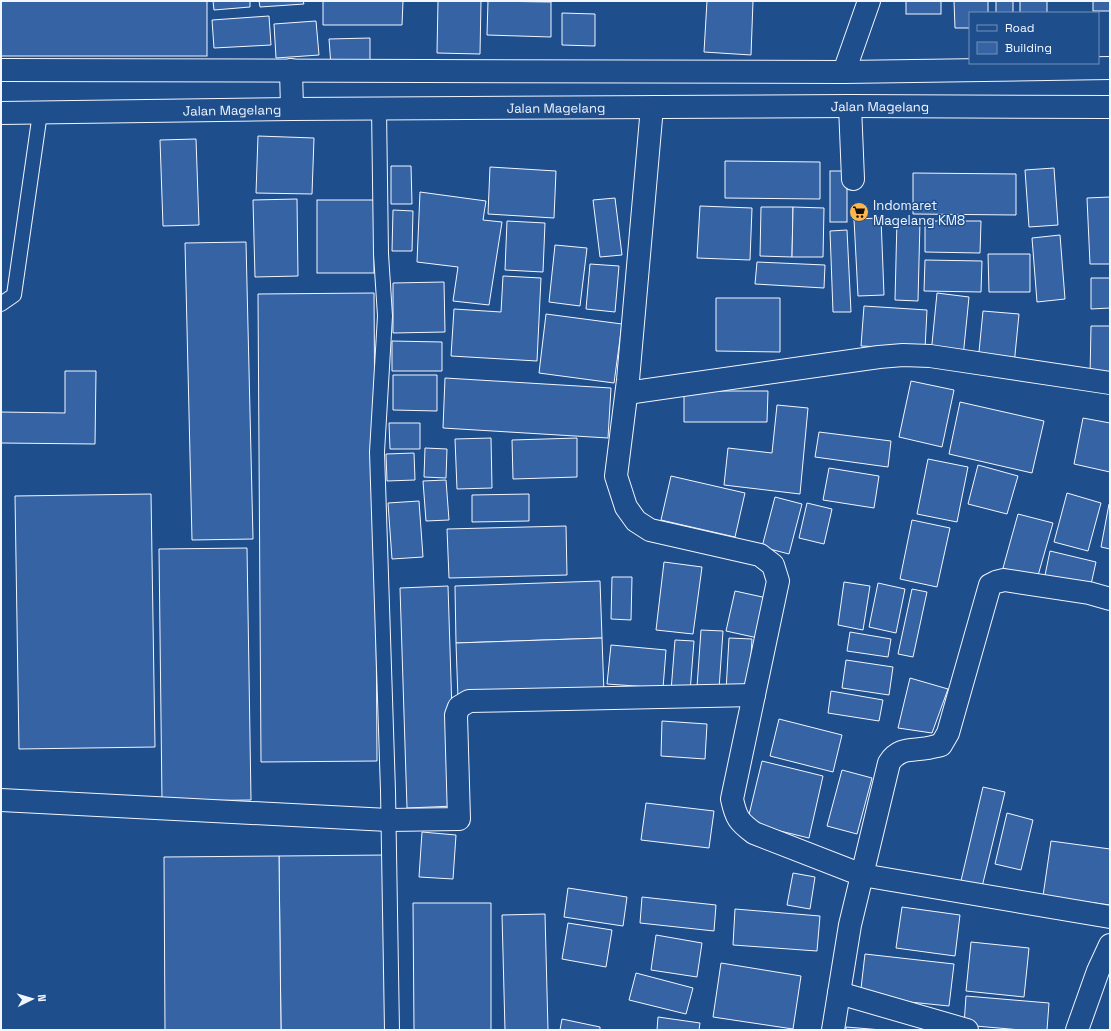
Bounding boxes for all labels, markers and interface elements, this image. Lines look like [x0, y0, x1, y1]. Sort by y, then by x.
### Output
legend [969, 12, 1099, 64]
text: Road [1005, 20, 1034, 36]
text: Building [1005, 40, 1052, 56]
street label: Jalan Magelang [831, 97, 929, 115]
street label: Jalan Magelang [507, 99, 605, 116]
street label: Jalan Magelang [183, 101, 281, 119]
place label: Indomaret Magelang KM8 [873, 197, 965, 229]
supermarket icon: Indomaret Magelang KM8 [848, 201, 870, 223]
north arrow [12, 979, 52, 1019]
text: N [35, 994, 49, 1002]

